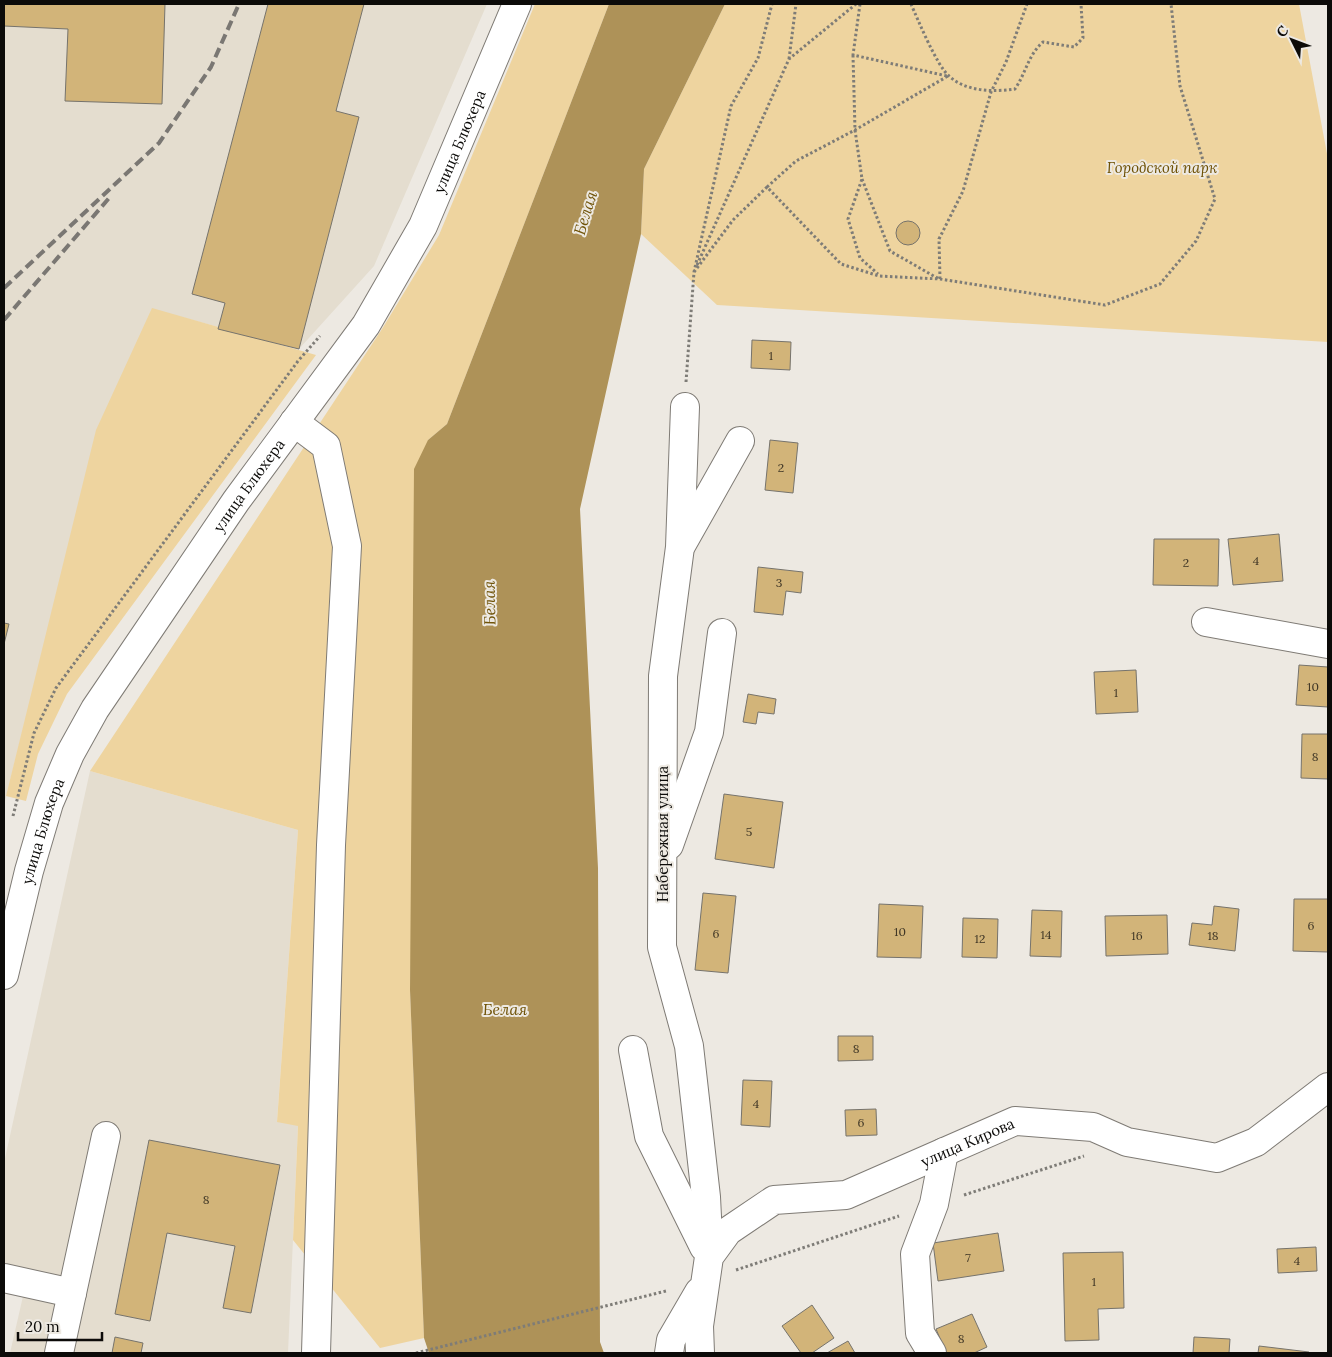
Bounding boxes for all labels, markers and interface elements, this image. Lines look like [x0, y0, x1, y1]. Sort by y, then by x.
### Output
north arrow [1267, 15, 1317, 65]
text: С [1272, 21, 1292, 41]
street label: улица Блюхера [429, 86, 489, 196]
park label: Городской парк [1107, 158, 1218, 177]
water label: Белая [569, 189, 601, 237]
house number: 1 [769, 348, 773, 363]
street label: улица Блюхера [208, 435, 289, 535]
house number: 2 [778, 460, 784, 475]
house number: 4 [1253, 553, 1260, 568]
house number: 2 [1183, 555, 1189, 570]
house number: 3 [776, 575, 783, 590]
water label: Белая [479, 581, 499, 625]
house number: 10 [1307, 679, 1319, 694]
house number: 1 [1114, 685, 1118, 700]
house number: 8 [1312, 749, 1319, 764]
street label: Набережная улица [653, 765, 672, 902]
street label: улица Блюхера [17, 775, 68, 886]
house number: 5 [746, 824, 752, 839]
house number: 6 [1308, 918, 1315, 933]
house number: 10 [894, 924, 906, 939]
house number: 6 [713, 926, 720, 941]
house number: 14 [1041, 927, 1052, 942]
house number: 16 [1131, 928, 1143, 943]
house number: 18 [1207, 928, 1219, 943]
house number: 12 [975, 931, 985, 946]
water label: Белая [483, 999, 527, 1019]
house number: 8 [853, 1041, 860, 1056]
house number: 4 [753, 1096, 760, 1111]
street label: улица Кирова [918, 1113, 1017, 1171]
house number: 6 [858, 1115, 865, 1130]
house number: 8 [203, 1192, 210, 1207]
house number: 7 [965, 1250, 971, 1265]
house number: 4 [1294, 1253, 1301, 1268]
house number: 1 [1092, 1274, 1096, 1289]
scale bar [18, 1310, 101, 1342]
text: 20 m [25, 1317, 60, 1336]
house number: 8 [958, 1331, 965, 1346]

